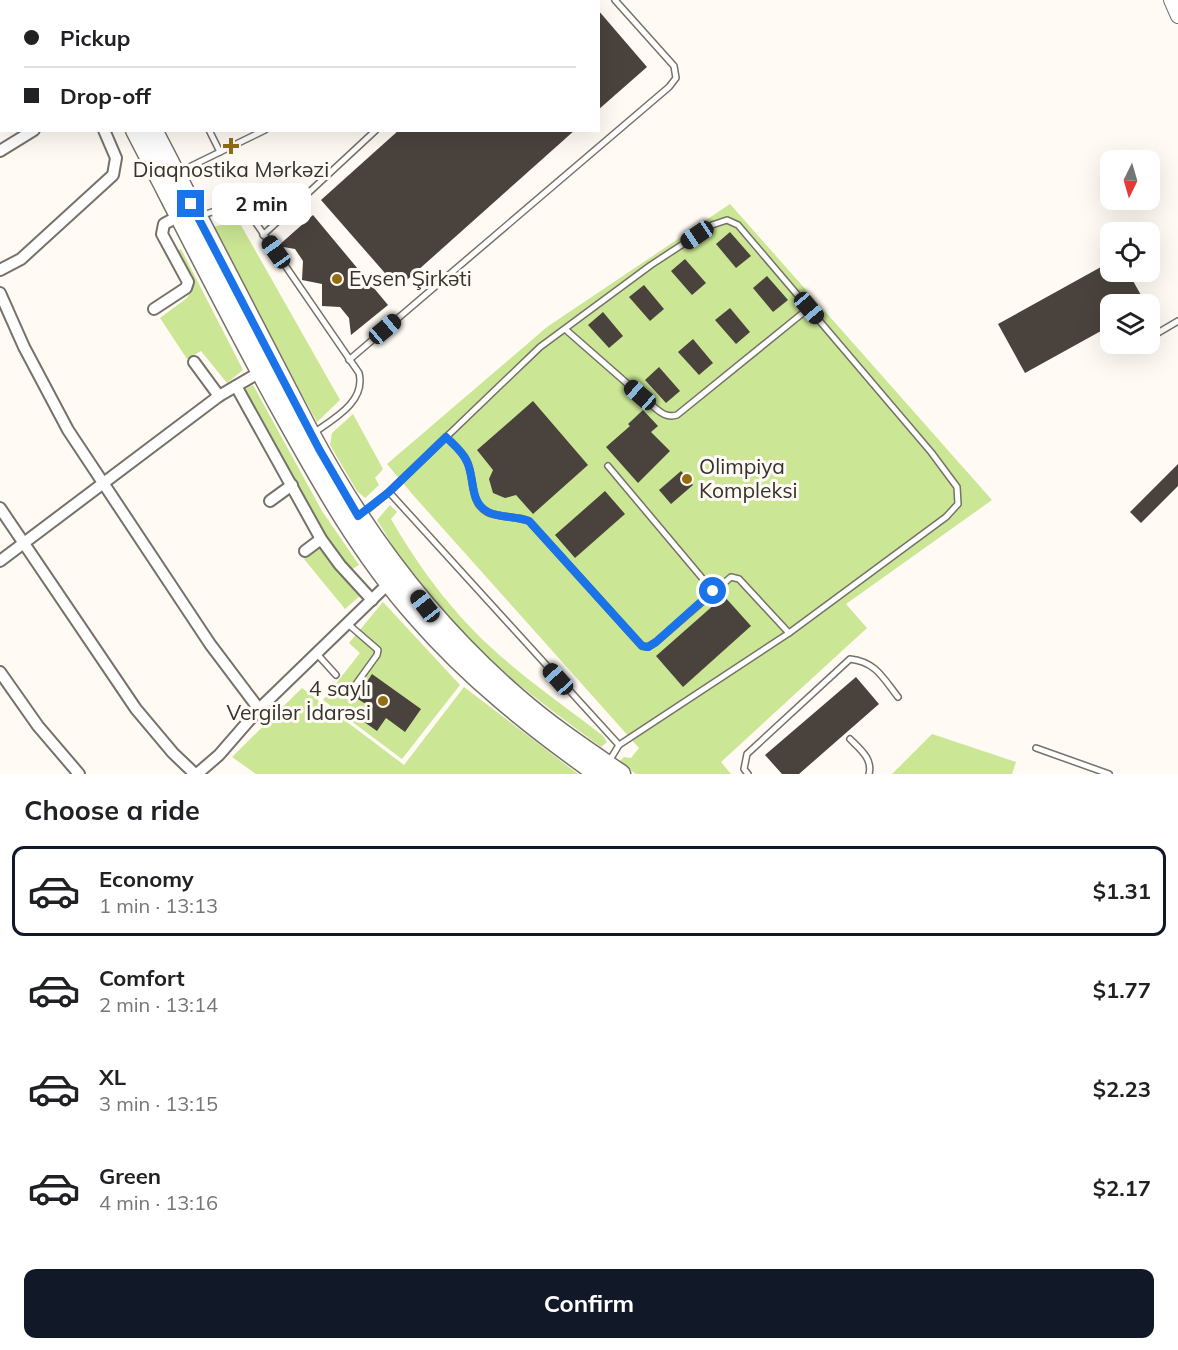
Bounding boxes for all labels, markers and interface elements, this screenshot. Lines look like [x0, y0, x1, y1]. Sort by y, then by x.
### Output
text: Pickup [60, 24, 130, 52]
text: Drop-off [60, 82, 151, 110]
marker: Diaqnostika Mərkəzi [222, 137, 240, 155]
north arrow [1100, 150, 1160, 210]
map controls [1100, 150, 1160, 354]
place label: Diaqnostika Mərkəzi [133, 156, 329, 182]
callout: 2 min [212, 183, 311, 225]
route end [177, 190, 204, 217]
text: 2 min [235, 191, 288, 216]
car [677, 217, 717, 253]
button: locate [1100, 222, 1160, 282]
car [258, 232, 294, 272]
place label: Evsen Şirkəti [349, 265, 472, 291]
marker: Evsen Şirkəti [330, 272, 344, 286]
car [791, 288, 827, 328]
button: layers [1100, 294, 1160, 354]
car [365, 311, 405, 347]
car [621, 376, 659, 414]
place label: Olimpiya Kompleksi [699, 453, 798, 503]
marker: Olimpiya Kompleksi [680, 472, 694, 486]
route start [699, 577, 726, 604]
car [407, 586, 443, 626]
car [539, 660, 577, 698]
place label: 4 saylı Vergilər İdarəsi [227, 675, 371, 725]
marker: 4 saylı Vergilər İdarəsi [376, 694, 390, 708]
text: Choose a ride [24, 793, 200, 827]
icon: car [27, 864, 81, 918]
text: Economy [99, 865, 194, 893]
text: $1.31 [1093, 877, 1151, 905]
text: 1 min · 13:13 [99, 893, 218, 918]
icon: car [27, 963, 81, 1017]
text: Comfort [99, 964, 185, 992]
text: $1.77 [1093, 976, 1151, 1004]
text: 2 min · 13:14 [99, 992, 218, 1017]
icon: car [27, 1062, 81, 1116]
text: XL [99, 1063, 126, 1091]
text: $2.23 [1093, 1075, 1151, 1103]
text: 3 min · 13:15 [99, 1091, 218, 1116]
icon: car [27, 1161, 81, 1215]
text: Green [99, 1162, 161, 1190]
text: $2.17 [1093, 1174, 1151, 1202]
text: 4 min · 13:16 [99, 1190, 218, 1215]
button: Confirm [24, 1269, 1154, 1338]

